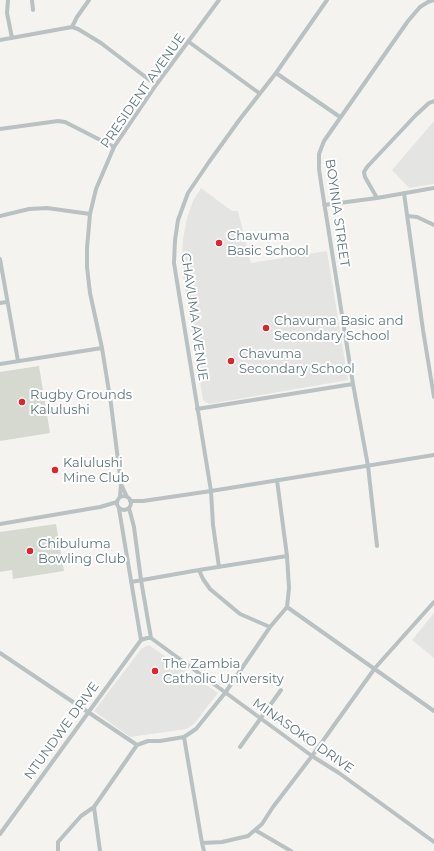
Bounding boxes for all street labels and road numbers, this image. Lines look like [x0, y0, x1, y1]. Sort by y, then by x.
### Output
street label: PRESIDENT AVENUE [98, 31, 188, 151]
street label: BOYINIA STREET [322, 158, 352, 268]
street label: CHAVUMA AVENUE [177, 252, 211, 382]
street label: NTUNDWE DRIVE [21, 679, 103, 783]
street label: MINASOKO DRIVE [250, 695, 356, 777]

